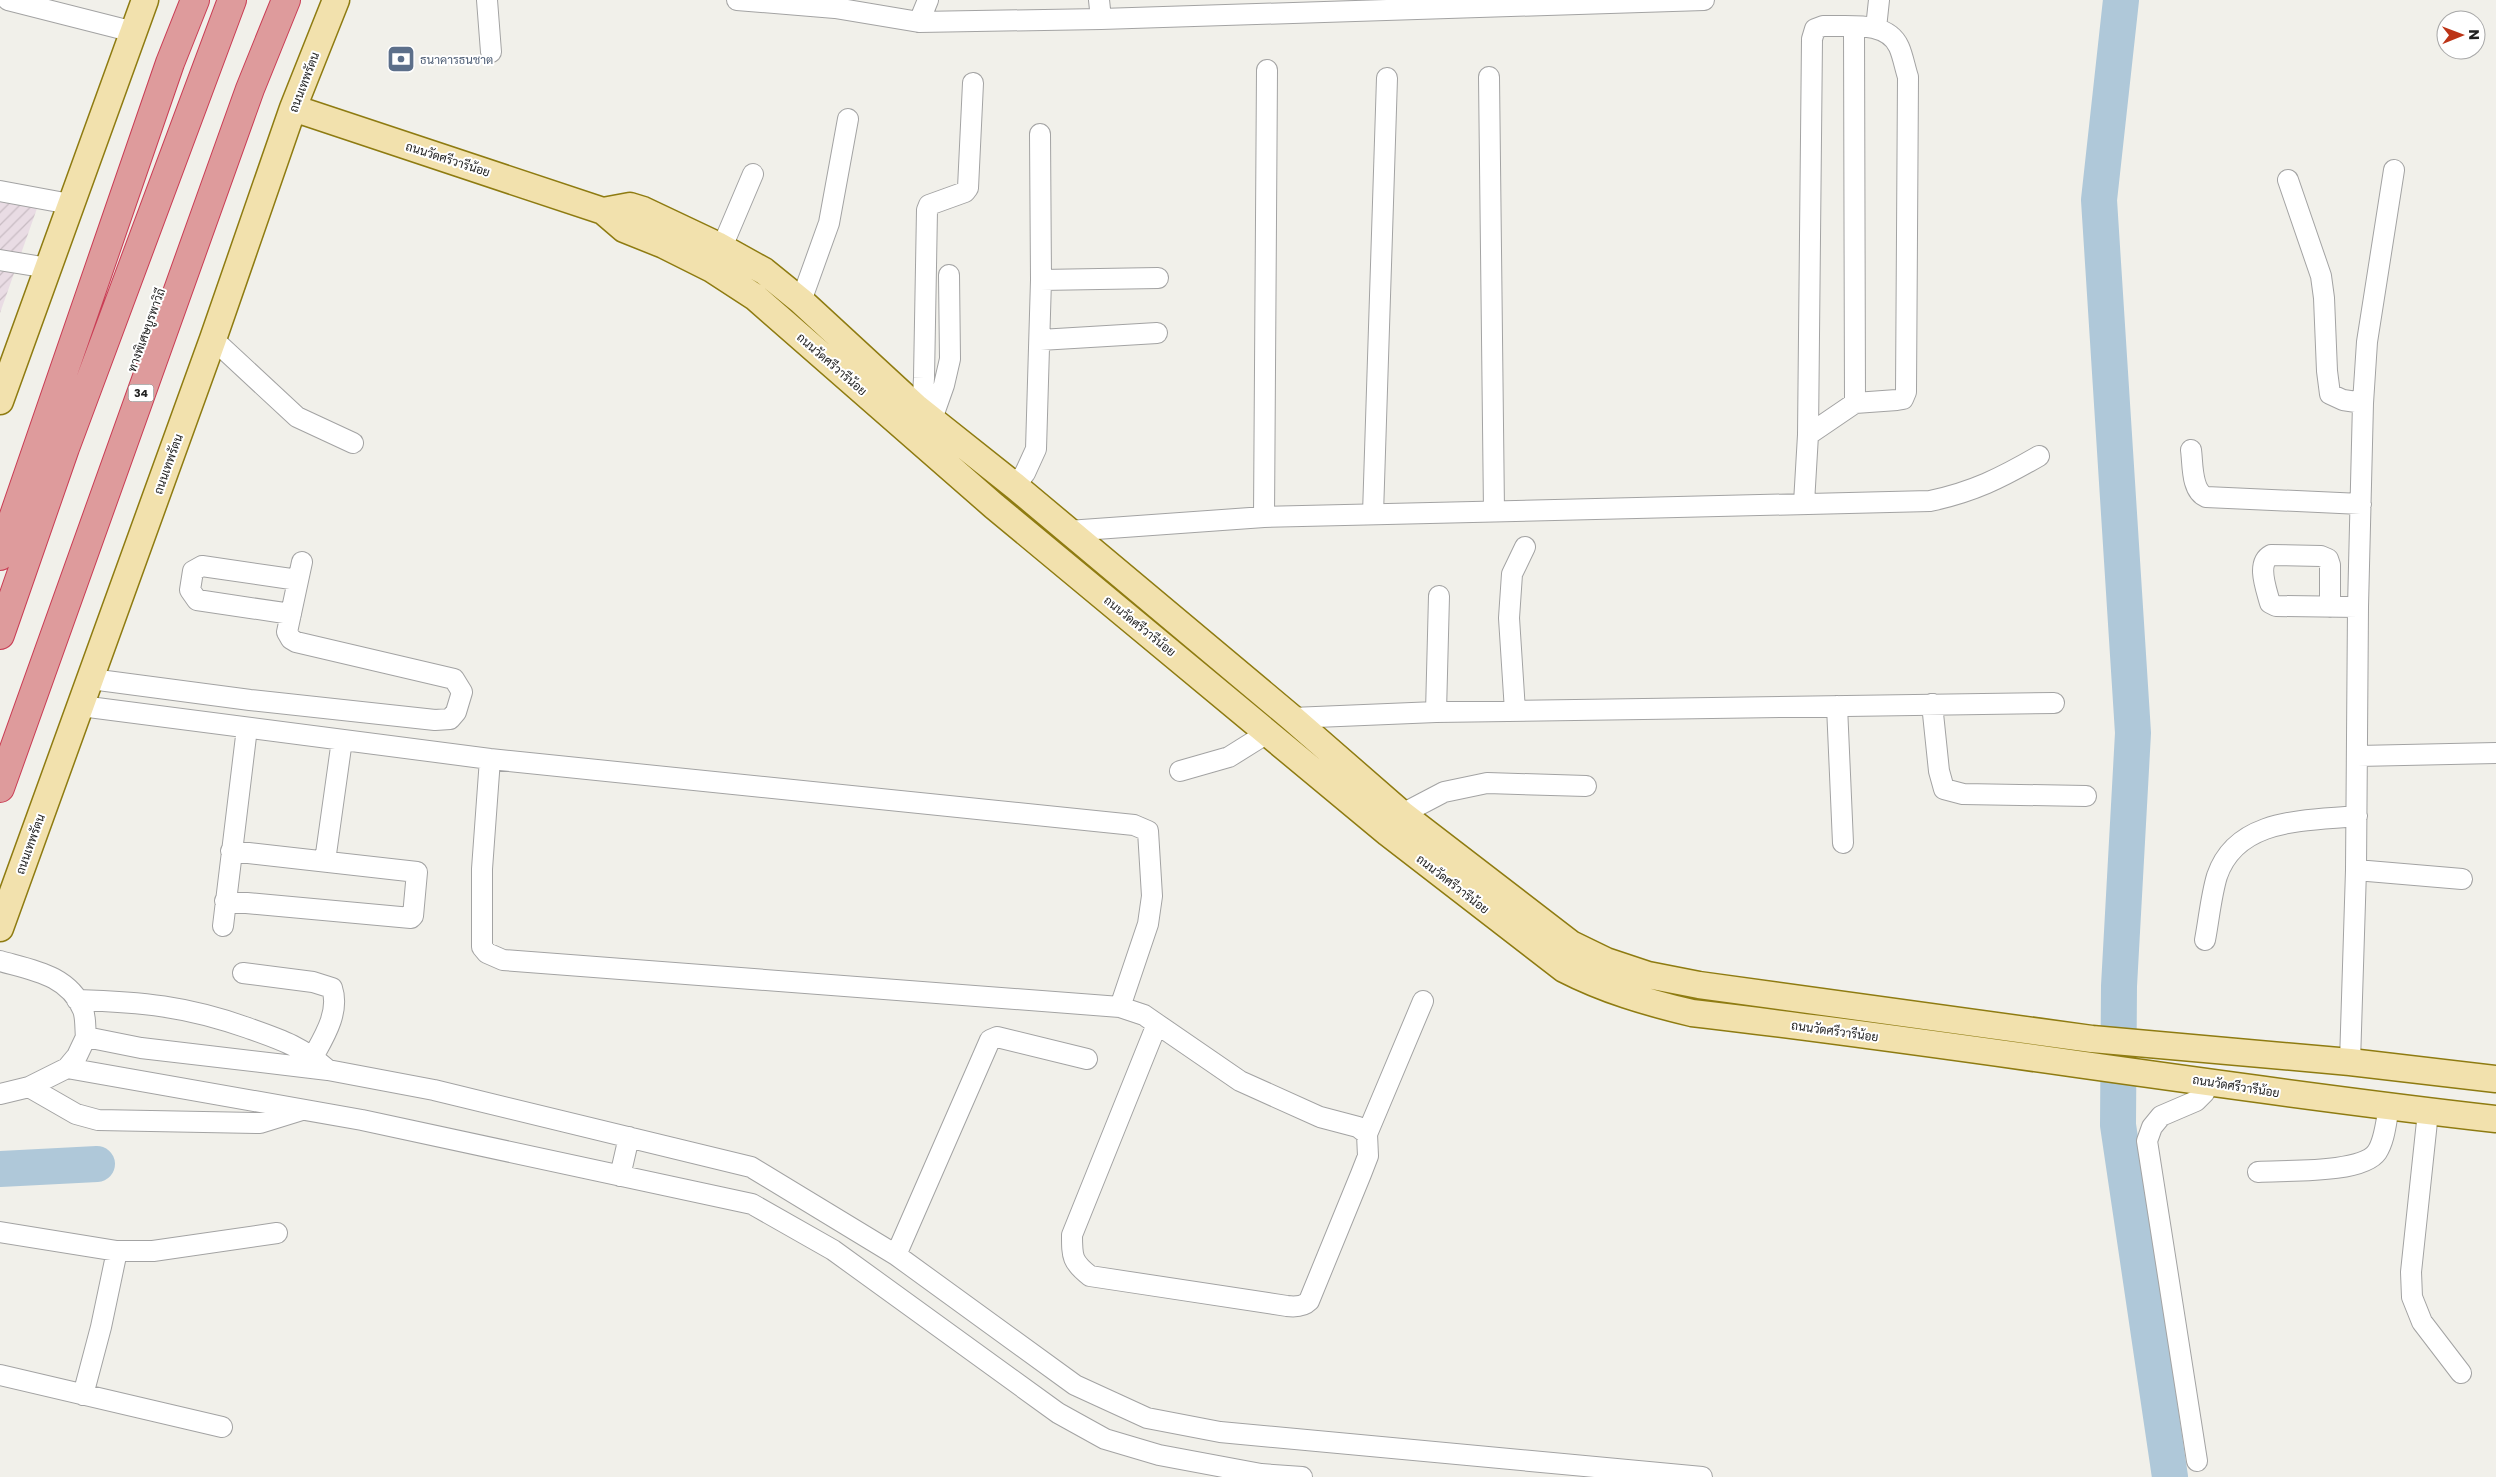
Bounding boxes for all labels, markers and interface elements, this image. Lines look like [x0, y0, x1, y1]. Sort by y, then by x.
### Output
north arrow [2436, 10, 2486, 60]
text: N [2464, 29, 2484, 40]
bank icon: ธนาคารธนชาต [386, 44, 416, 74]
street label: ถนนเทพรัตน [285, 49, 323, 115]
place label: ธนาคารธนชาต [420, 51, 493, 68]
street label: ถนนวัดศรีวารีน้อย [404, 137, 492, 181]
street label: ทางพิเศษบูรพาวิถี [123, 286, 169, 374]
street label: ถนนวัดศรีวารีน้อย [793, 329, 871, 399]
road number: 34 [128, 384, 154, 402]
street label: ถนนเทพรัตน [149, 431, 187, 497]
street label: ถนนวัดศรีวารีน้อย [1101, 592, 1179, 660]
street label: ถนนเทพรัตน [11, 811, 49, 877]
street label: ถนนวัดศรีวารีน้อย [1413, 850, 1493, 918]
street label: ถนนวัดศรีวารีน้อย [1790, 1016, 1880, 1046]
street label: ถนนวัดศรีวารีน้อย [2191, 1071, 2281, 1101]

